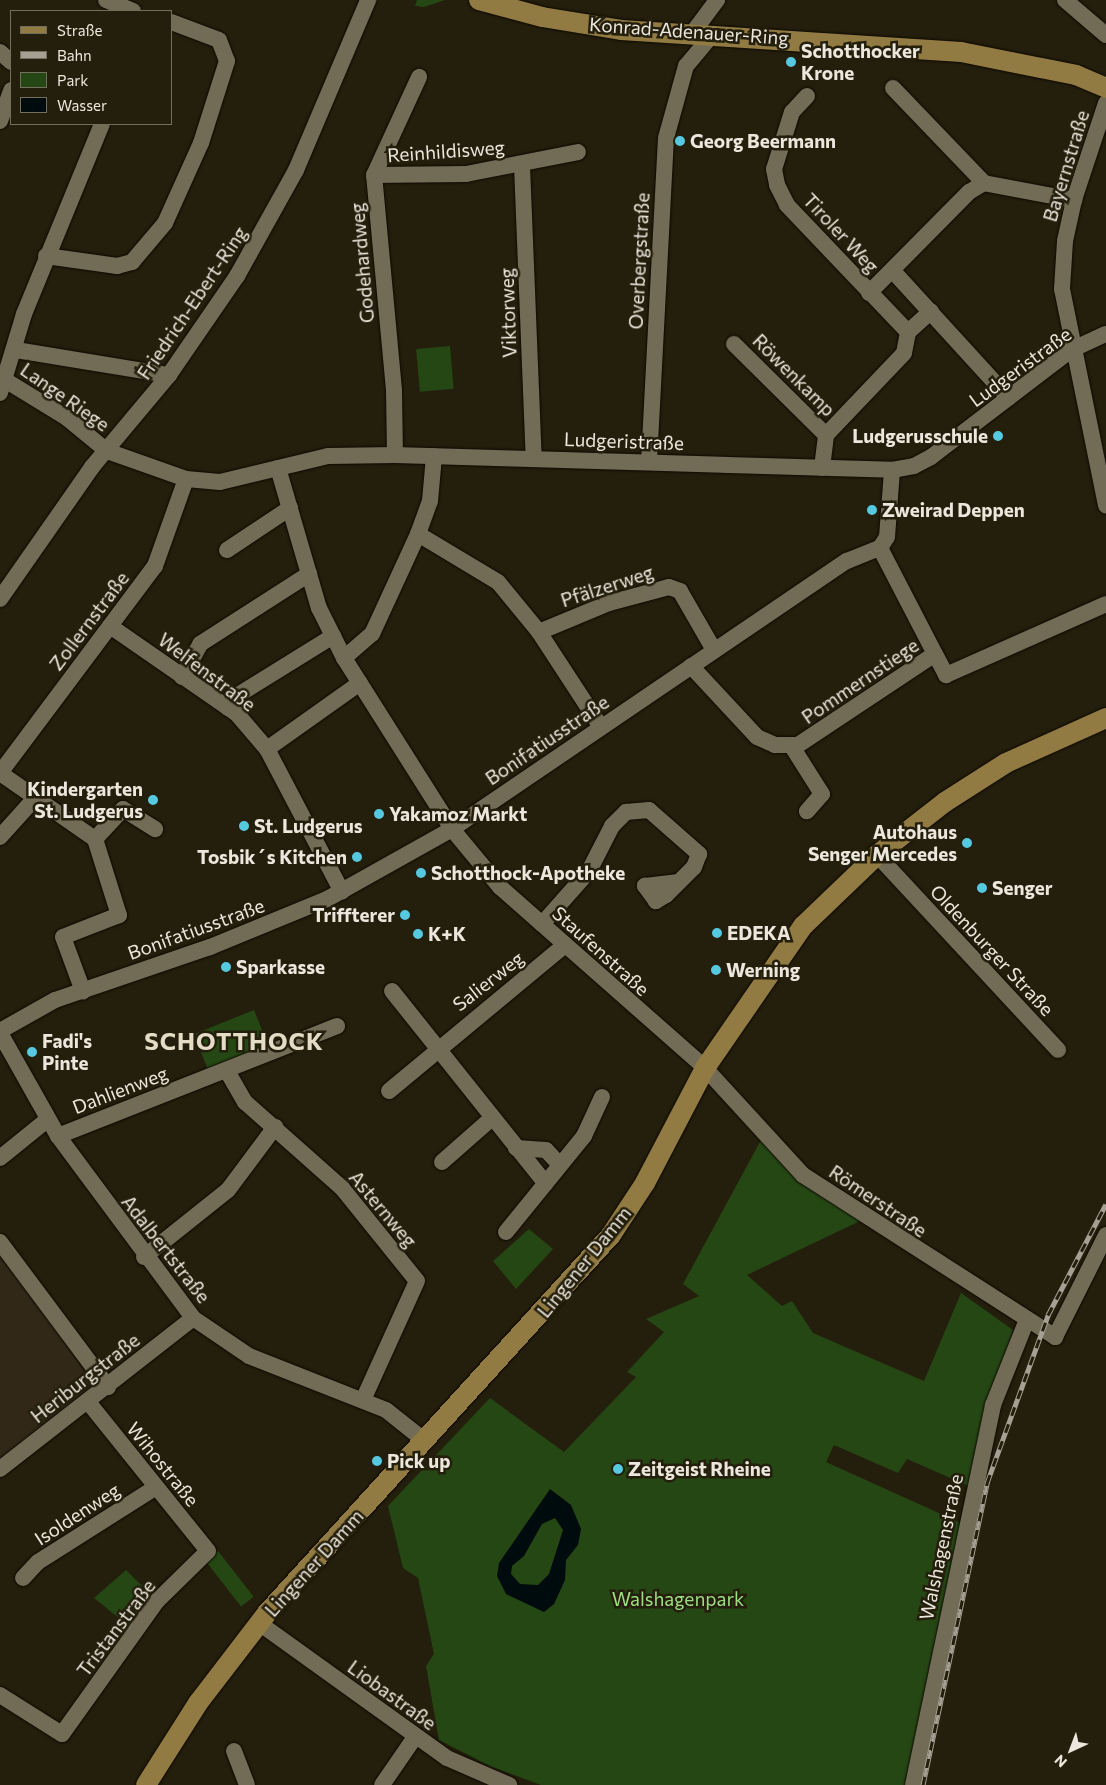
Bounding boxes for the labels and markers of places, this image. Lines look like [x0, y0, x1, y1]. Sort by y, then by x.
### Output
place label: Schotthocker Krone [801, 40, 920, 84]
marker: Schotthocker Krone [785, 56, 797, 68]
place label: Georg Beermann [690, 130, 836, 152]
marker: Georg Beermann [674, 135, 686, 147]
place label: Ludgerusschule [852, 425, 988, 447]
marker: Ludgerusschule [992, 430, 1004, 442]
place label: Zweirad Deppen [882, 499, 1025, 521]
marker: Zweirad Deppen [866, 504, 878, 516]
place label: Kindergarten St. Ludgerus [27, 778, 143, 822]
marker: Kindergarten St. Ludgerus [147, 794, 159, 806]
place label: Yakamoz Markt [389, 803, 527, 825]
marker: Yakamoz Markt [373, 808, 385, 820]
place label: St. Ludgerus [254, 815, 363, 837]
marker: St. Ludgerus [238, 820, 250, 832]
place label: Autohaus Senger Mercedes [808, 821, 957, 865]
marker: Autohaus Senger Mercedes [961, 837, 973, 849]
place label: Tosbik´s Kitchen [197, 846, 347, 868]
marker: Tosbik´s Kitchen [351, 851, 363, 863]
place label: Schotthock-Apotheke [431, 862, 625, 884]
marker: Schotthock-Apotheke [415, 867, 427, 879]
place label: Senger [992, 877, 1052, 899]
marker: Senger [976, 882, 988, 894]
place label: Triffterer [312, 904, 395, 926]
marker: Triffterer [399, 909, 411, 921]
place label: EDEKA [727, 922, 791, 944]
place label: K+K [428, 923, 466, 945]
marker: EDEKA [711, 927, 723, 939]
marker: K+K [412, 928, 424, 940]
place label: Sparkasse [236, 956, 325, 978]
place label: Werning [726, 959, 800, 981]
marker: Sparkasse [220, 961, 232, 973]
marker: Werning [710, 964, 722, 976]
place label: Fadi's Pinte [42, 1030, 92, 1074]
marker: Fadi's Pinte [26, 1046, 38, 1058]
place label: Pick up [387, 1450, 450, 1472]
marker: Pick up [371, 1455, 383, 1467]
place label: Zeitgeist Rheine [628, 1458, 771, 1480]
marker: Zeitgeist Rheine [612, 1463, 624, 1475]

